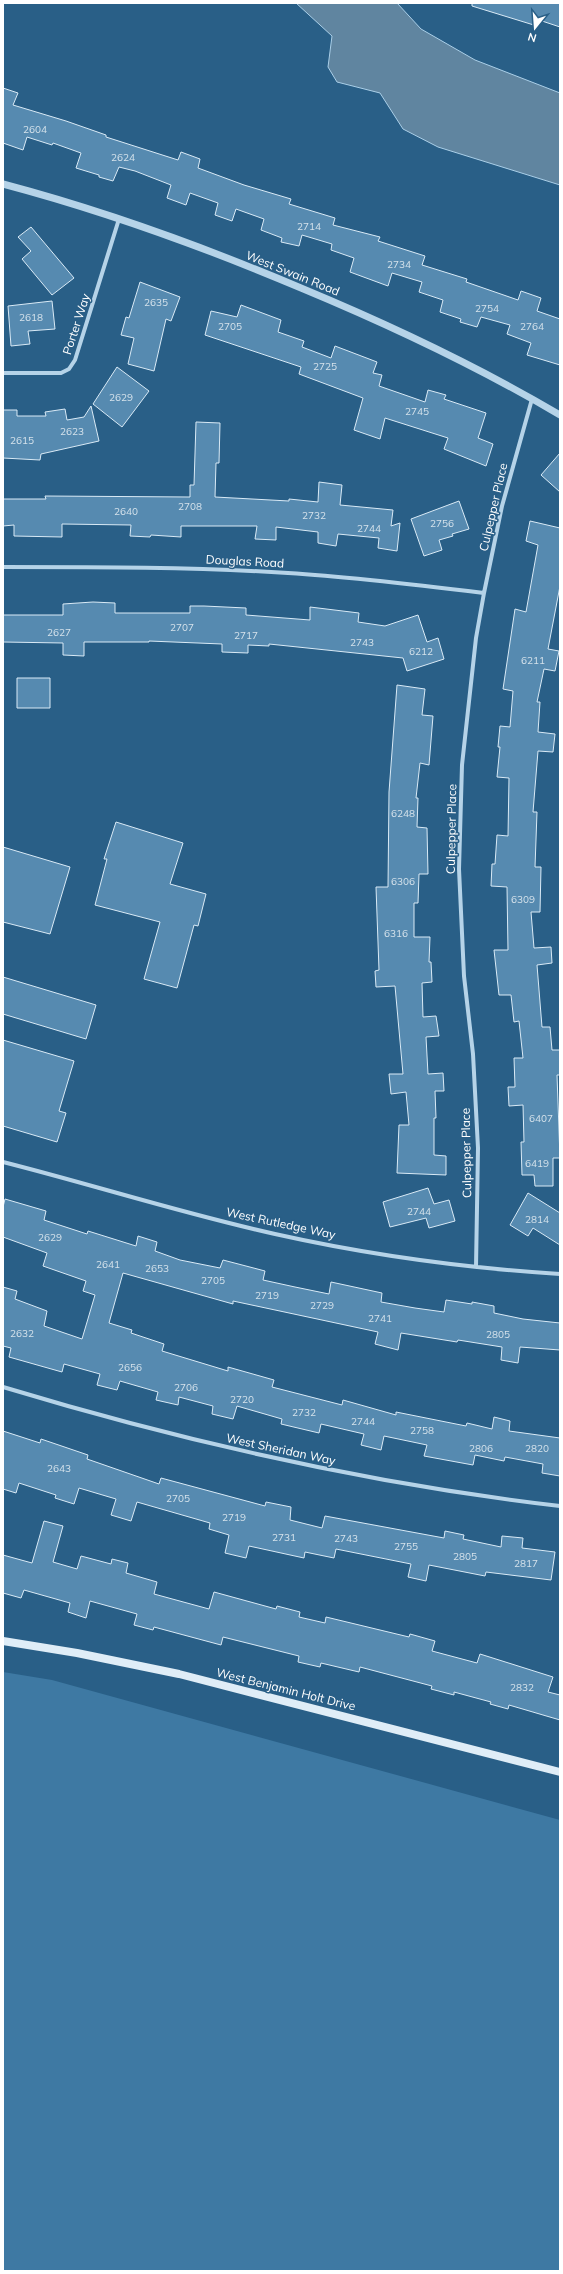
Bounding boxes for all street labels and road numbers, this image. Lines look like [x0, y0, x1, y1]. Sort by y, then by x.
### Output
street label: West Swain Road [244, 247, 342, 299]
street label: Porter Way [59, 291, 93, 356]
street label: Culpepper Place [476, 461, 510, 553]
street label: Douglas Road [205, 551, 285, 571]
street label: Culpepper Place [443, 784, 459, 874]
street label: Culpepper Place [458, 1108, 474, 1198]
street label: West Rutledge Way [225, 1204, 338, 1242]
street label: West Sheridan Way [225, 1430, 338, 1468]
street label: West Benjamin Holt Drive [215, 1664, 357, 1714]

